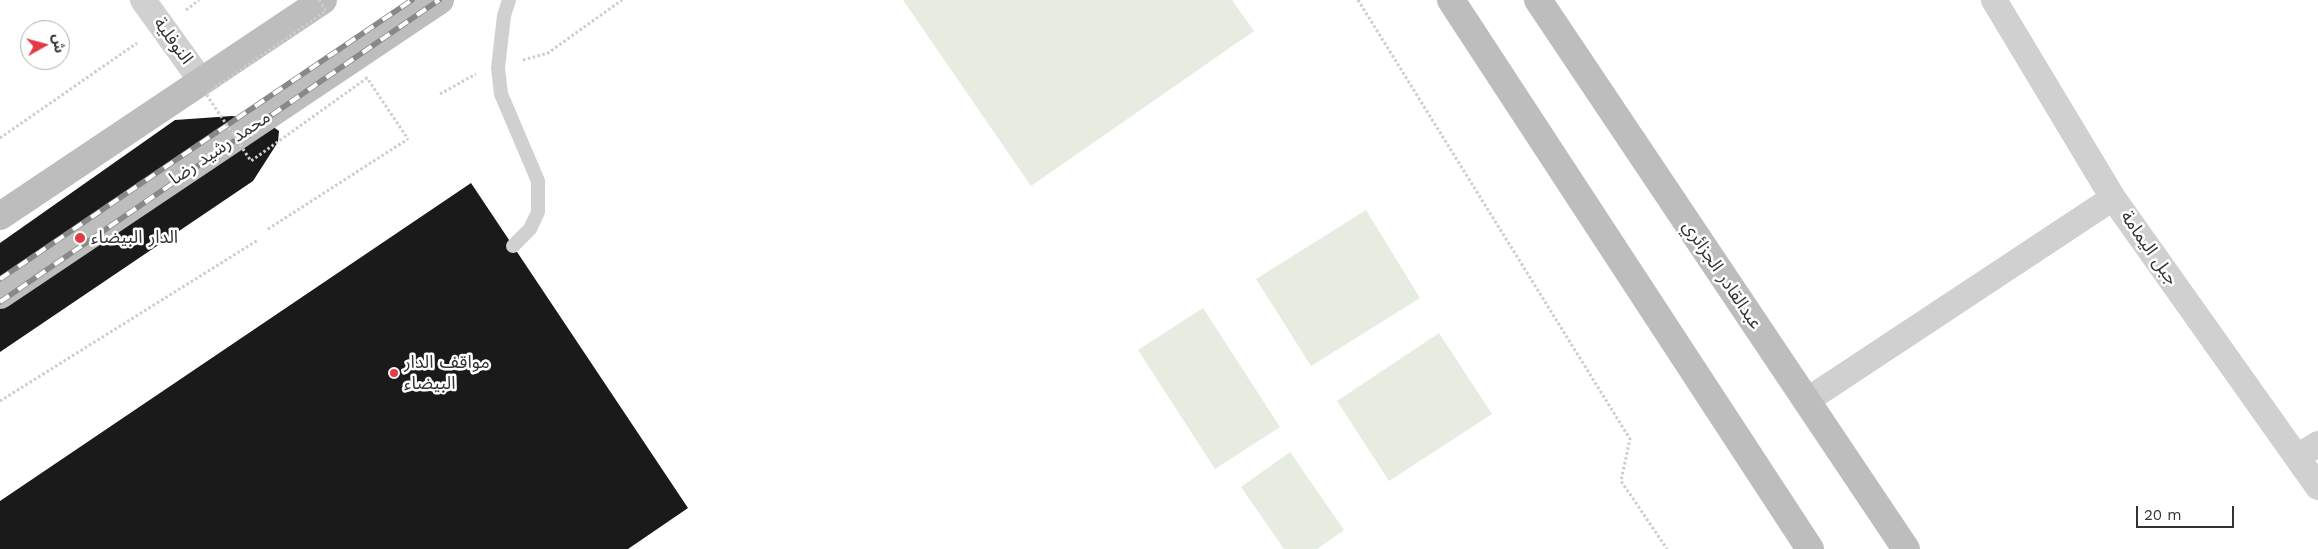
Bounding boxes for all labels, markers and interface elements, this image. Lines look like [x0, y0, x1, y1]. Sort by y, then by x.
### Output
street label: النوفلية [149, 13, 197, 69]
north arrow [20, 20, 70, 70]
text: ش [50, 33, 68, 54]
street label: محمد رشيد رضا [165, 106, 275, 190]
street label: جبل اليمامة [2116, 207, 2182, 289]
street label: عبدالقادر الجزائري [1678, 217, 1766, 333]
place label: الدار البيضاء [91, 227, 178, 249]
marker: الدار البيضاء [73, 231, 87, 245]
place label: مواقف الدار البيضاء [404, 352, 490, 394]
marker: مواقف الدار البيضاء [388, 367, 400, 379]
scale bar [2138, 496, 2236, 528]
text: 20 m [2144, 506, 2182, 524]

